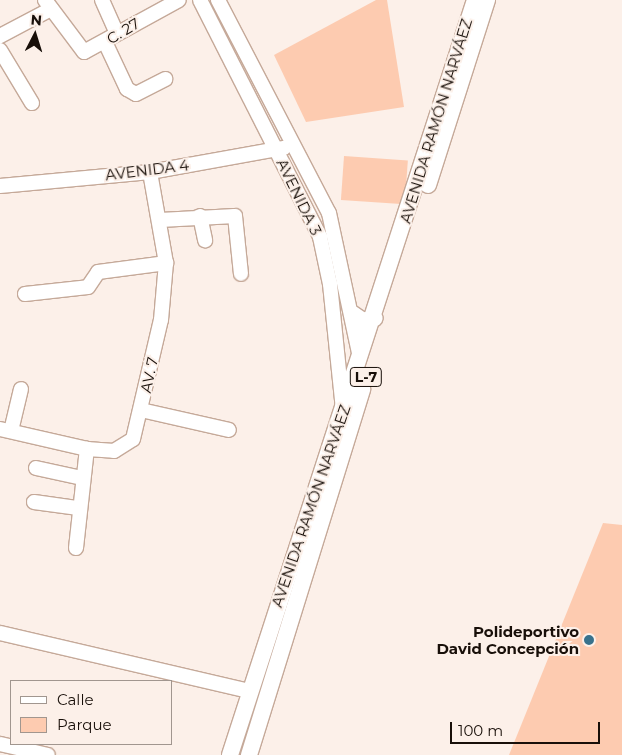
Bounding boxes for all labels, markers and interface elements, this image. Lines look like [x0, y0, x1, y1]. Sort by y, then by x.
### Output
north arrow [10, 10, 60, 60]
text: N [30, 11, 43, 30]
street label: C. 27 [103, 14, 143, 48]
street label: AVENIDA RAMÓN NARVÁEZ [396, 16, 476, 226]
street label: AVENIDA 4 [104, 156, 190, 184]
street label: AVENIDA 3 [273, 156, 325, 238]
street label: AV. 7 [136, 355, 162, 395]
road number: L-7 [350, 366, 382, 388]
street label: AVENIDA RAMÓN NARVÁEZ [268, 402, 354, 610]
place label: Polideportivo David Concepción [436, 622, 579, 657]
marker: Polideportivo David Concepción [583, 634, 595, 646]
legend [10, 680, 172, 745]
text: Calle [57, 690, 94, 709]
scale bar [452, 712, 602, 744]
text: Parque [57, 715, 112, 734]
text: 100 m [458, 721, 503, 740]

